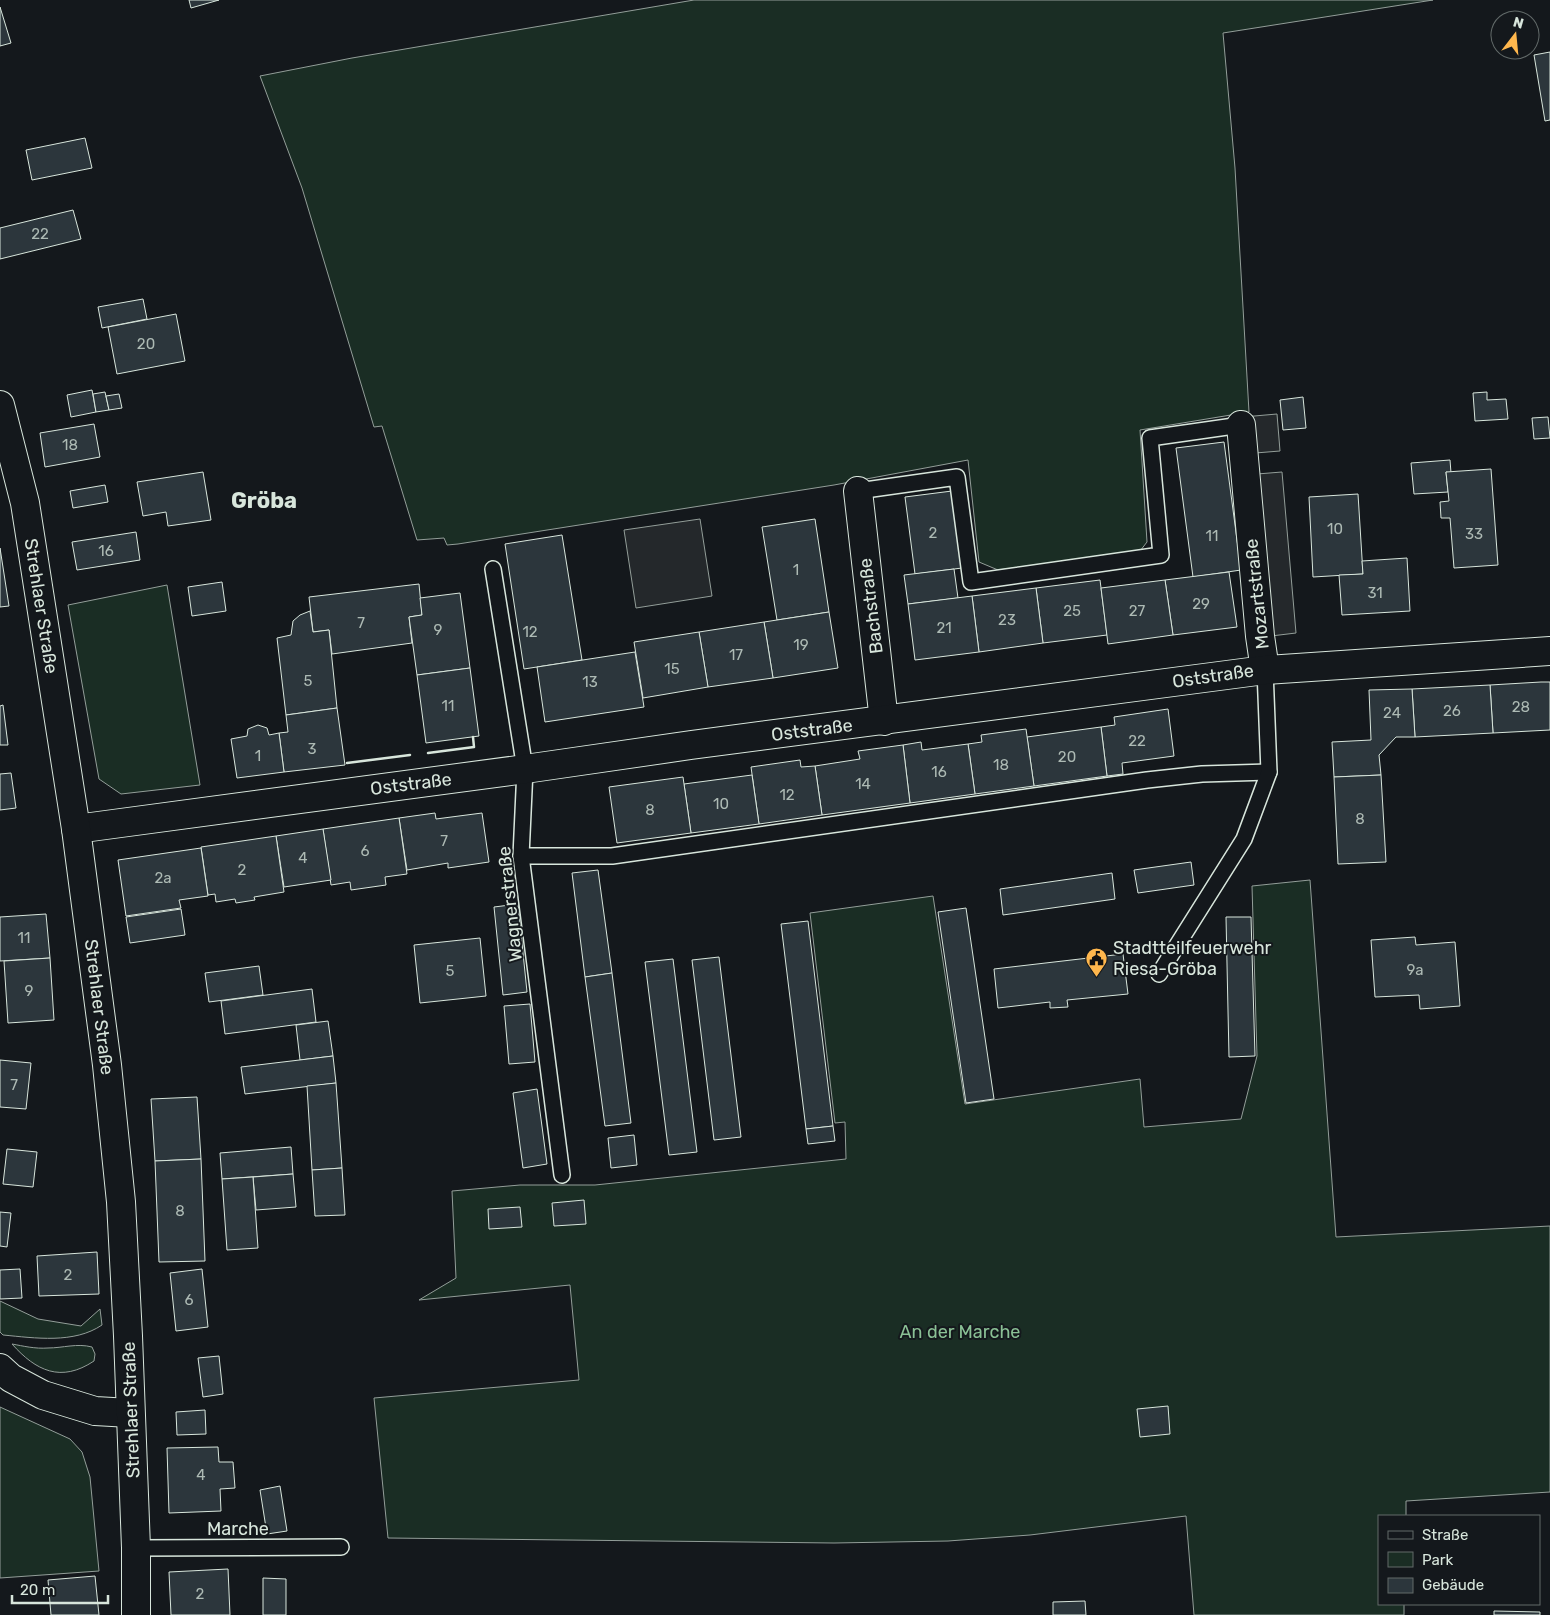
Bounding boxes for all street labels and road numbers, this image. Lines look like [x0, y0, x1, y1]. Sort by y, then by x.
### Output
street label: Strehlaer Straße [19, 537, 63, 675]
street label: Mozartstraße [1240, 538, 1274, 650]
street label: Bachstraße [854, 557, 888, 655]
street label: Oststraße [1171, 659, 1255, 693]
street label: Oststraße [770, 714, 854, 746]
street label: Oststraße [369, 768, 453, 800]
street label: Wagnerstraße [493, 845, 527, 963]
street label: Strehlaer Straße [80, 938, 118, 1076]
street label: Strehlaer Straße [118, 1341, 144, 1479]
street label: Marche [207, 1518, 269, 1540]

